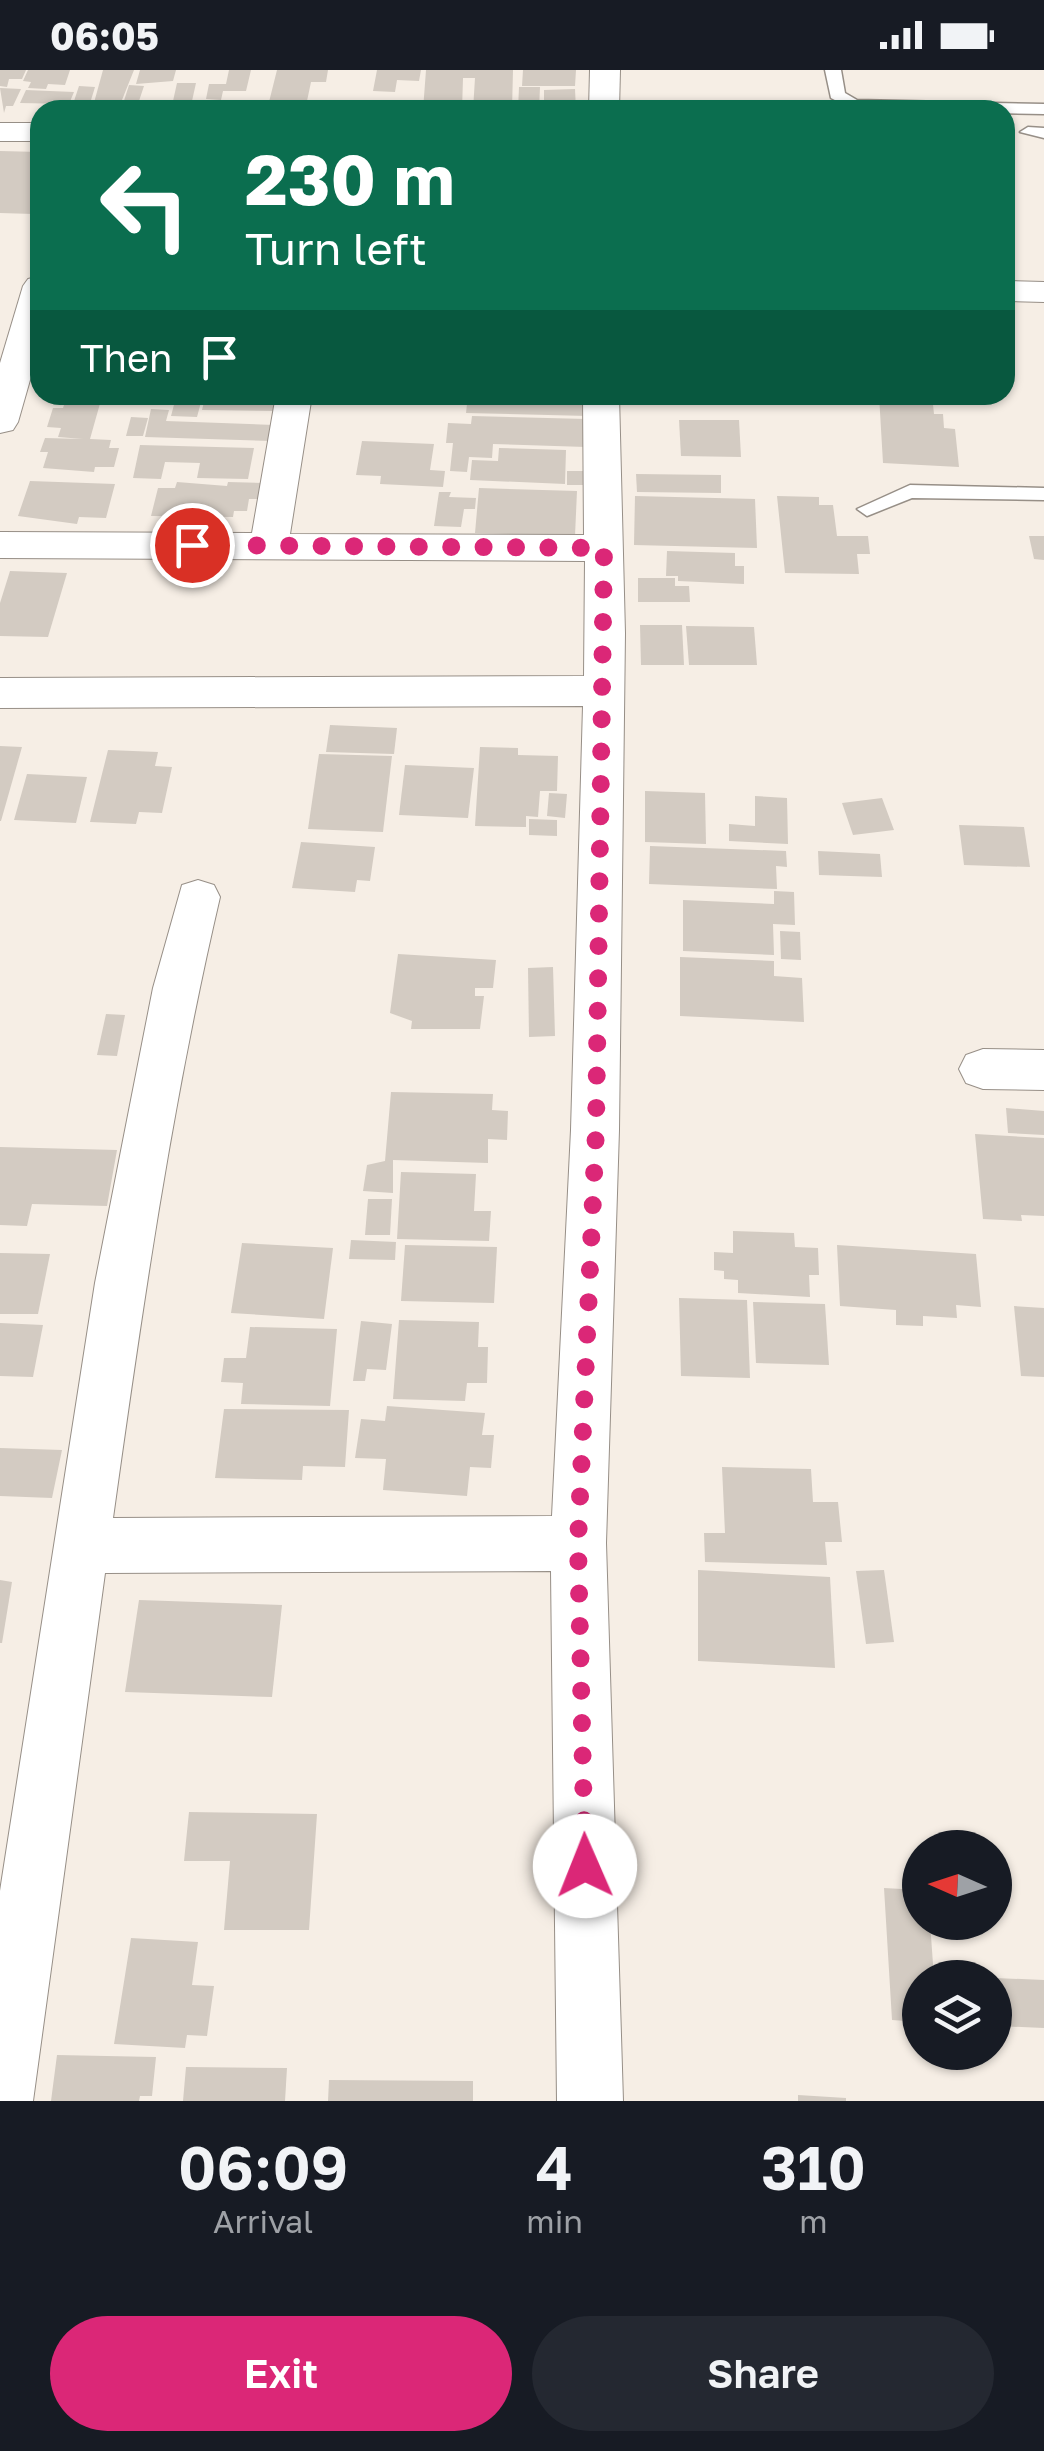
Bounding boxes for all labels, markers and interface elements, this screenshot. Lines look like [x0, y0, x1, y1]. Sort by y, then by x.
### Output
text: 06:05 [50, 13, 159, 58]
text: 230 m [245, 136, 455, 220]
icon: left [80, 140, 210, 270]
text: Turn left [245, 221, 427, 275]
icon: arrive [192, 330, 247, 385]
text: Then [80, 335, 172, 380]
pin [150, 503, 235, 588]
icon: arrive [165, 518, 220, 573]
position arrow [533, 1814, 637, 1918]
north arrow [902, 1830, 1012, 1940]
map controls [902, 1830, 1012, 2070]
button: layers [902, 1960, 1012, 2070]
text: 06:09 [178, 2131, 348, 2203]
text: 4 [536, 2131, 573, 2203]
text: 310 [761, 2131, 866, 2203]
text: Arrival [213, 2202, 313, 2240]
text: min [526, 2202, 583, 2240]
text: m [799, 2202, 828, 2240]
button: Exit [50, 2316, 512, 2431]
button: Share [532, 2316, 994, 2431]

